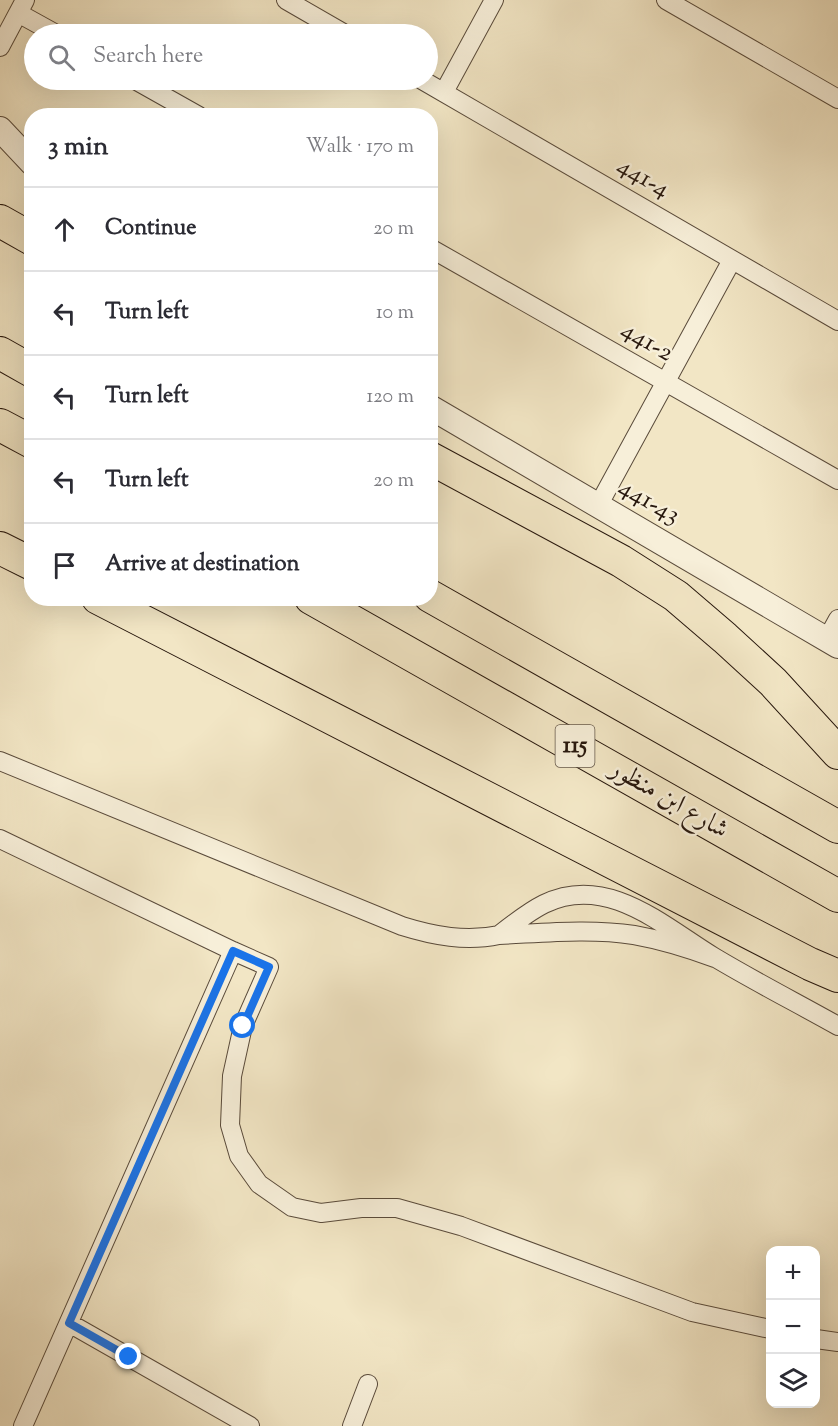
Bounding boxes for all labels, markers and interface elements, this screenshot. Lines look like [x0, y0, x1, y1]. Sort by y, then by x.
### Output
search box [24, 24, 438, 90]
icon: search [45, 41, 78, 74]
text: Search here [93, 41, 203, 73]
text: 3 min [48, 129, 108, 166]
text: Walk · 170 m [306, 133, 414, 162]
street label: 441-4 [610, 148, 676, 208]
icon: ahead [48, 213, 81, 246]
text: Continue [105, 213, 196, 245]
text: 20 m [373, 215, 414, 244]
icon: left [48, 297, 81, 330]
text: Turn left [105, 297, 188, 329]
text: 10 m [376, 299, 414, 328]
street label: 441-2 [614, 312, 680, 372]
icon: left [48, 381, 81, 414]
text: Turn left [105, 381, 188, 413]
text: 120 m [366, 383, 414, 412]
icon: left [48, 465, 81, 498]
text: Turn left [105, 465, 188, 497]
text: 20 m [373, 467, 414, 496]
street label: 441-43 [611, 469, 687, 535]
icon: arrive [48, 549, 81, 582]
text: Arrive at destination [105, 549, 300, 581]
road number: 115 [556, 725, 594, 767]
street label: شارع ابن منظور [600, 750, 735, 850]
route start [229, 1012, 255, 1038]
map controls [766, 1246, 820, 1408]
button: + [766, 1246, 820, 1300]
button: − [766, 1300, 820, 1354]
route end [115, 1343, 141, 1369]
button: layers [766, 1354, 820, 1408]

